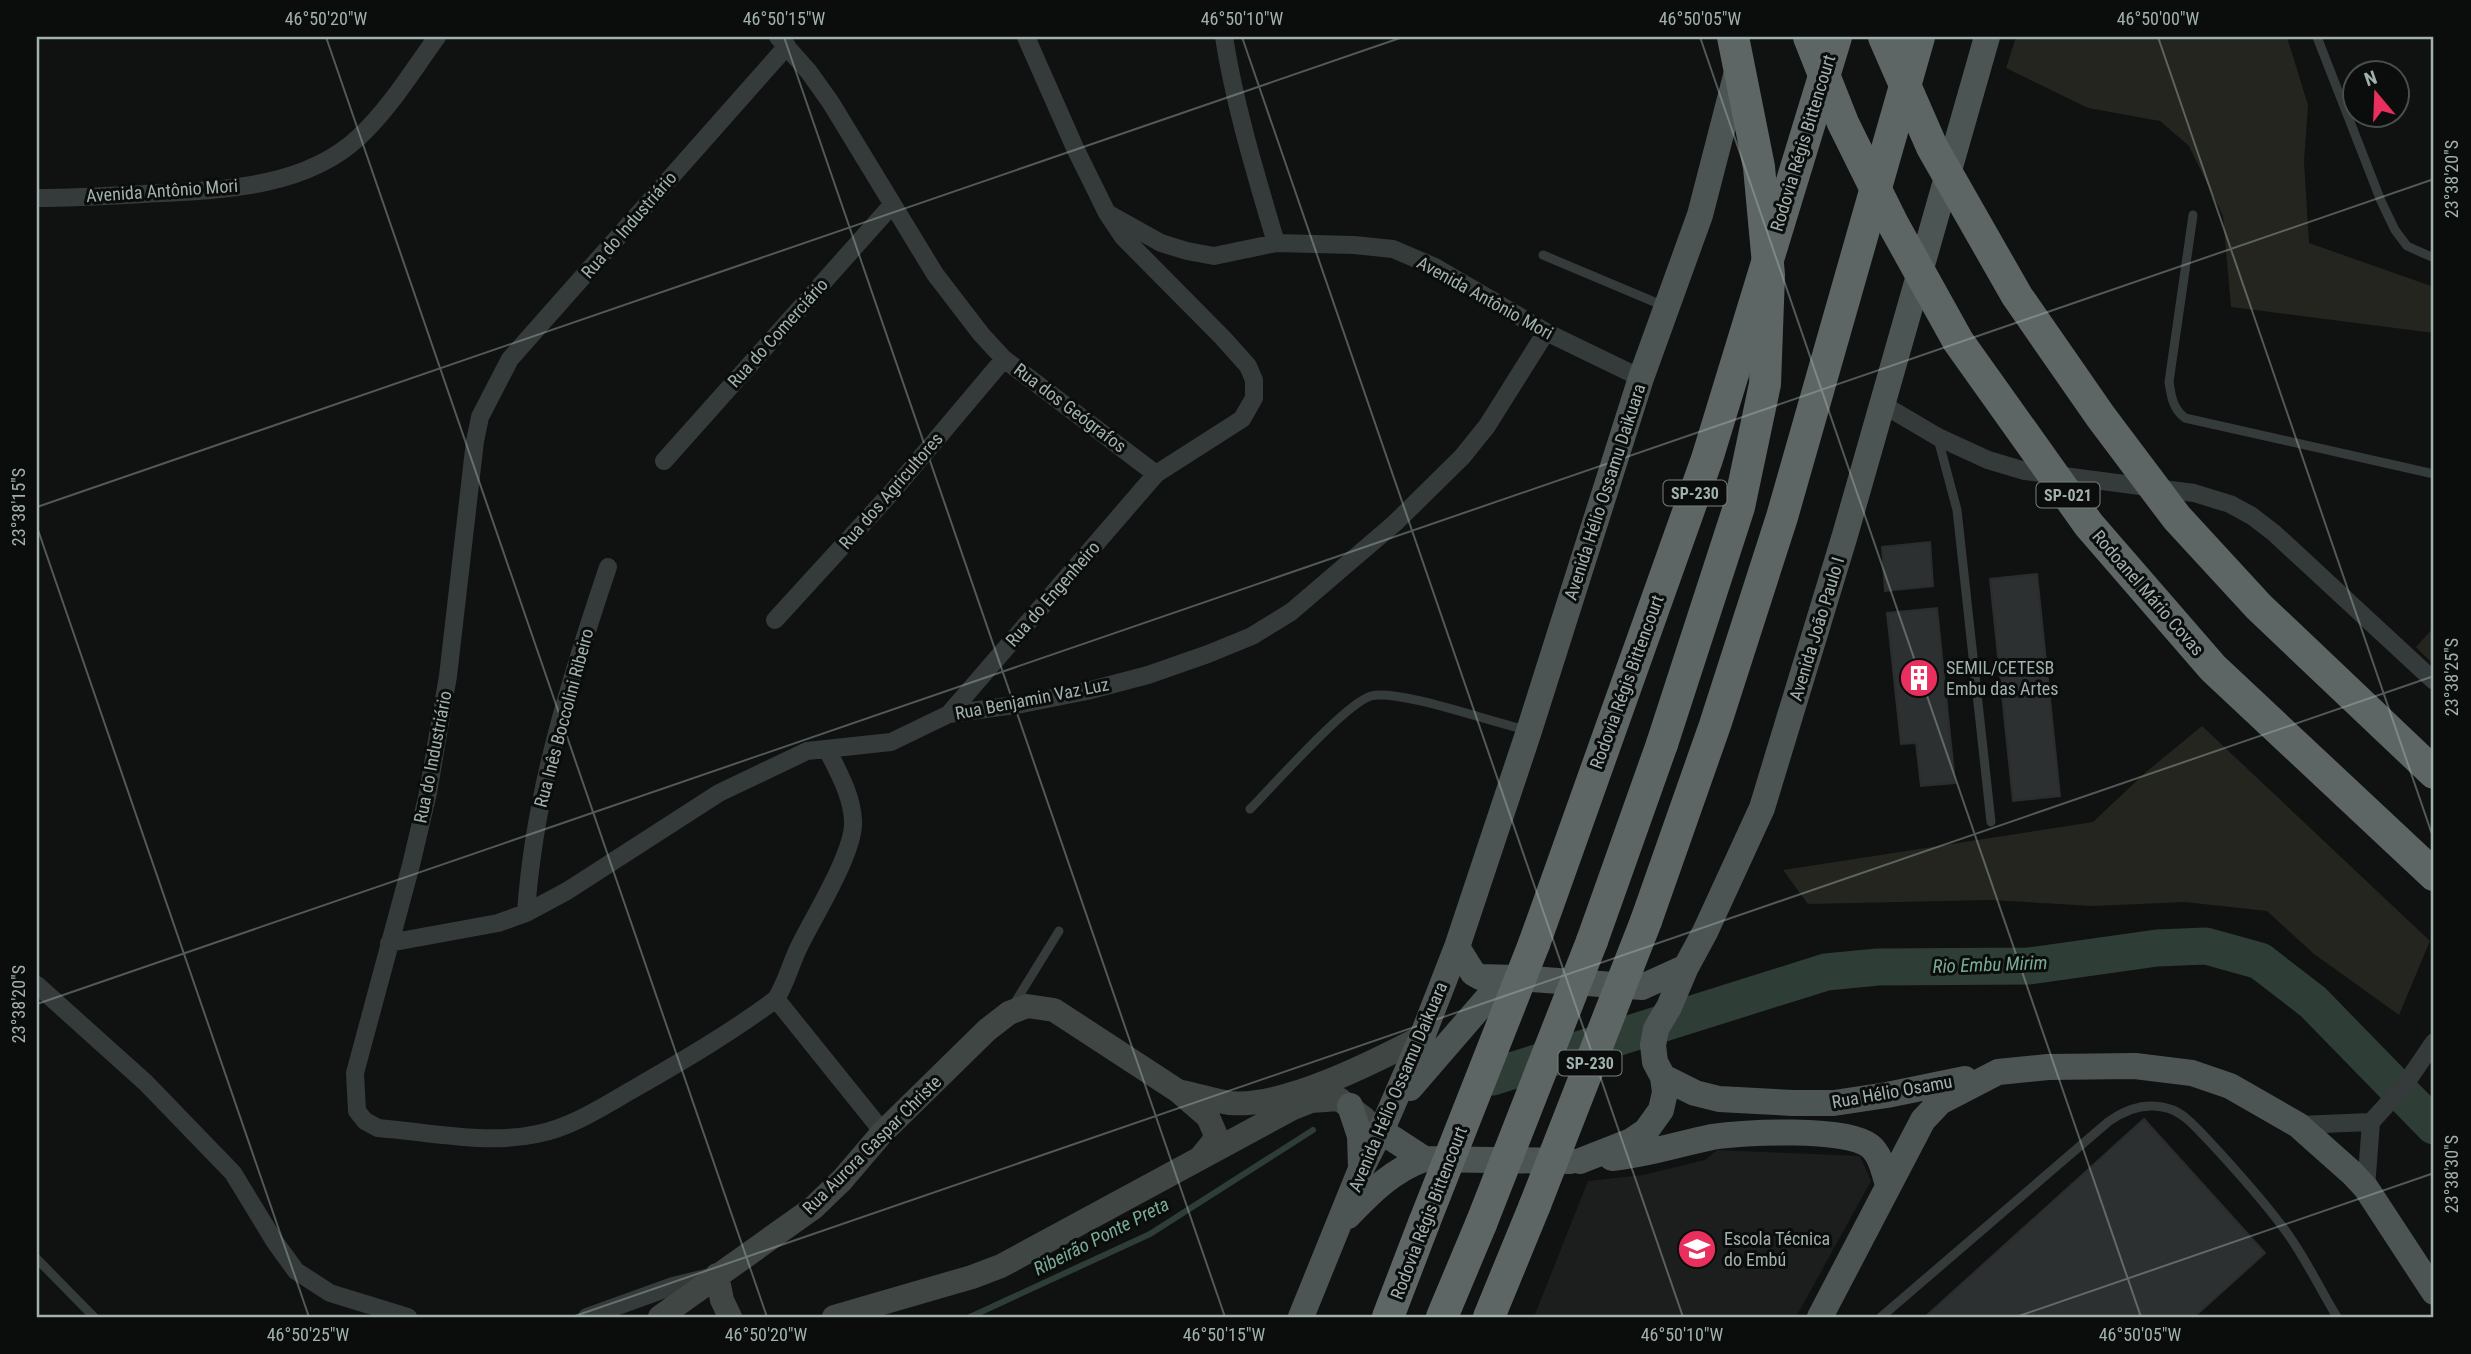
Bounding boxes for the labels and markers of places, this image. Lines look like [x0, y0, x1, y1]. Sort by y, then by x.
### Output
building icon: SEMIL/CETESB Embu das Artes [1898, 657, 1940, 699]
place label: SEMIL/CETESB Embu das Artes [1946, 657, 2058, 699]
school or university icon: Escola Técnica do Embú [1676, 1228, 1718, 1270]
place label: Escola Técnica do Embú [1724, 1228, 1830, 1270]

